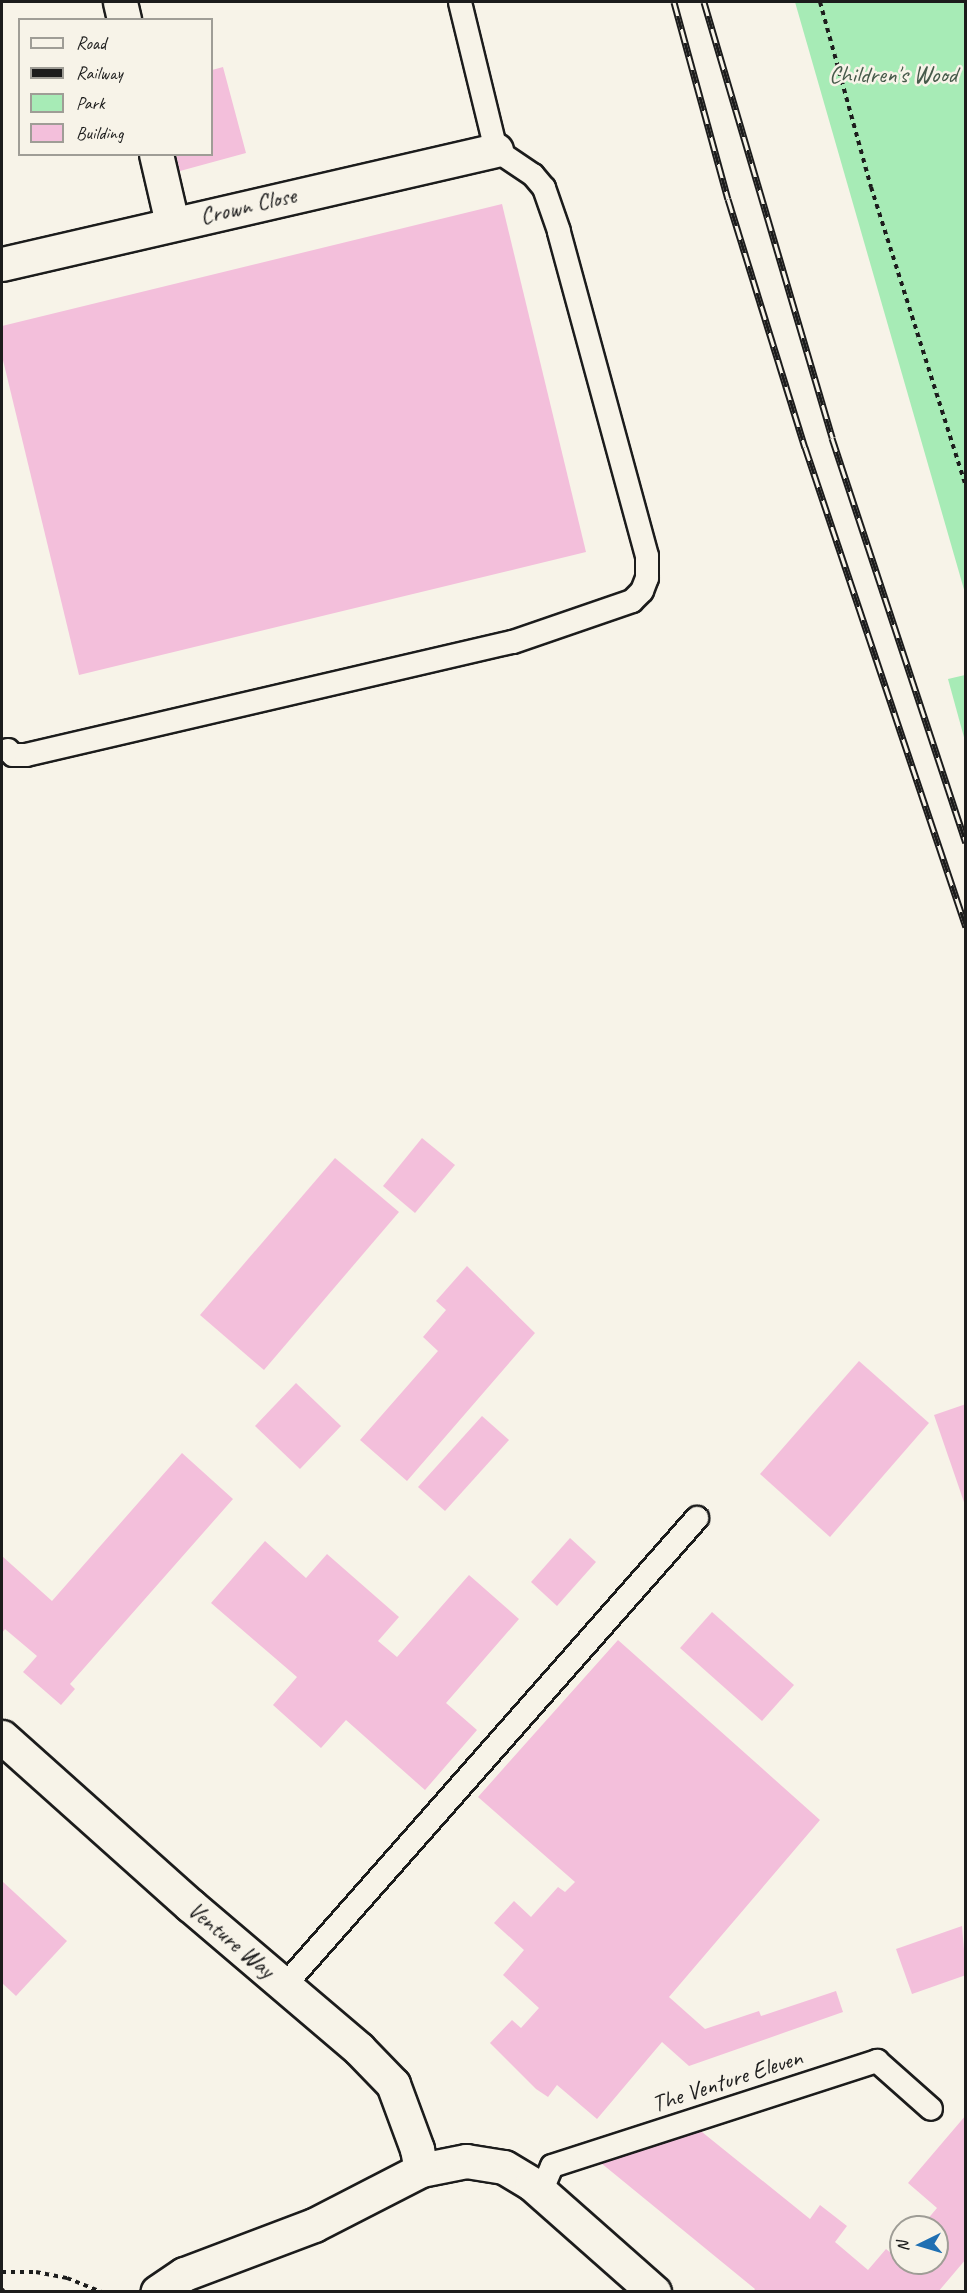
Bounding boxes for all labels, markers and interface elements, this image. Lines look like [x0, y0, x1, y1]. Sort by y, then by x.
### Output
legend [18, 18, 213, 156]
text: Road [76, 32, 106, 54]
park label: Children's Wood [829, 61, 957, 89]
text: Railway [76, 62, 123, 84]
text: Park [76, 92, 105, 114]
text: Building [76, 122, 123, 144]
street label: Crown Close [197, 181, 299, 231]
street label: Venture Way [182, 1895, 280, 1985]
street label: The Venture Eleven [648, 2043, 806, 2119]
north arrow [889, 2215, 949, 2275]
text: N [893, 2241, 913, 2252]

